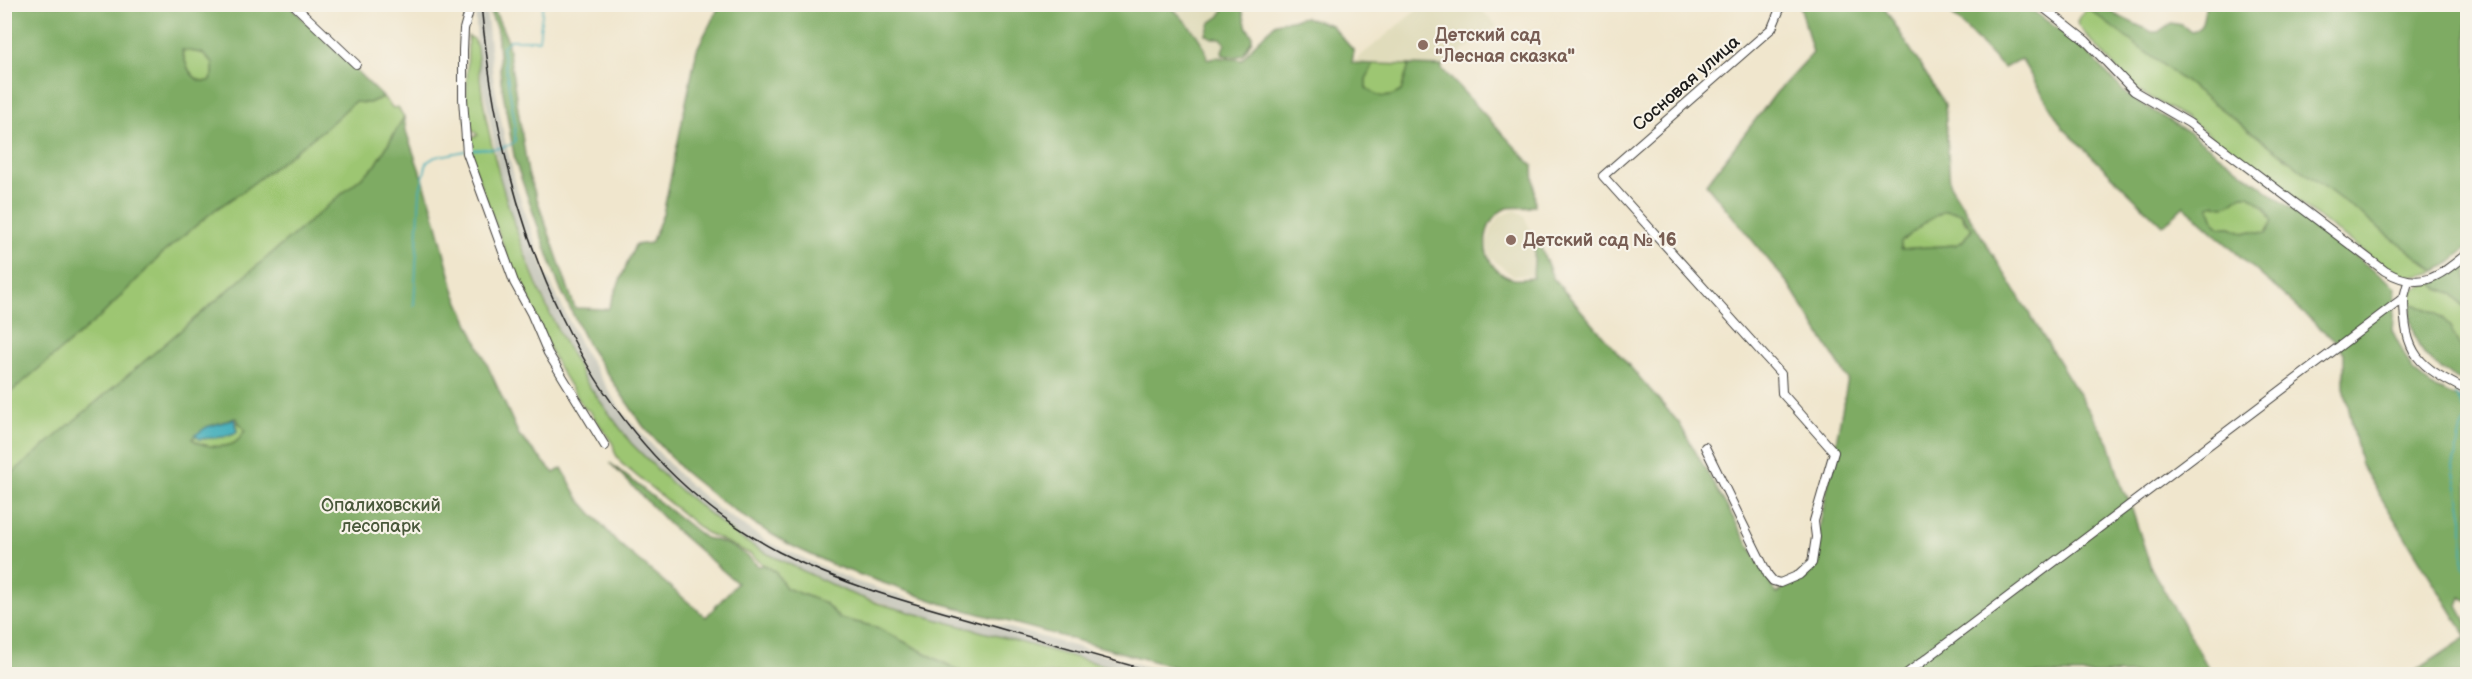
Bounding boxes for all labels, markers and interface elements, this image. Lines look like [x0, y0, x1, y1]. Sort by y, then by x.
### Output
place label: Детский сад "Лесная сказка" [1435, 25, 1575, 67]
street label: Сосновая улица [1629, 31, 1744, 135]
marker: Детский сад "Лесная сказка" [1416, 38, 1430, 52]
place label: Детский сад № 16 [1523, 230, 1677, 251]
marker: Детский сад № 16 [1504, 233, 1518, 247]
park label: Опалиховский лесопарк [321, 495, 441, 537]

